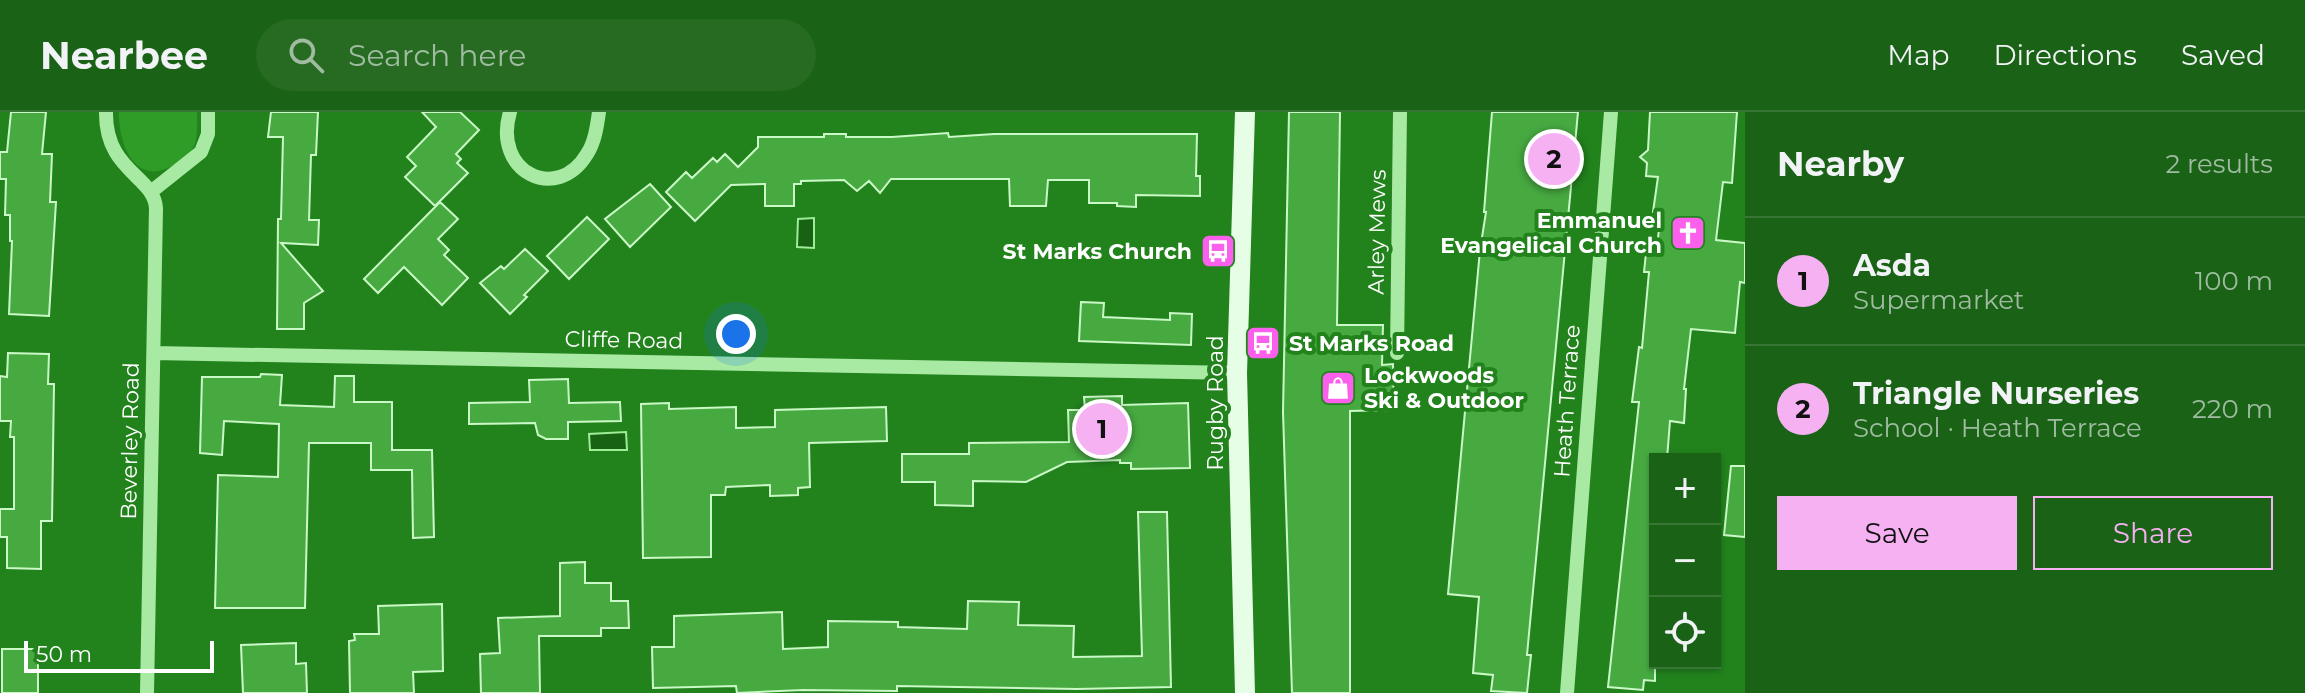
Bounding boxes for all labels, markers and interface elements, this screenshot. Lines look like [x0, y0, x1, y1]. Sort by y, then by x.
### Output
search box [256, 19, 816, 91]
text: Nearbee [40, 32, 208, 79]
icon: search [284, 33, 328, 77]
text: Search here [348, 37, 526, 74]
text: Map [1887, 38, 1949, 72]
text: Directions [1993, 38, 2137, 72]
text: Saved [2181, 38, 2265, 72]
pin: 2 [1528, 129, 1580, 189]
text: Nearby [1777, 143, 1904, 185]
text: 2 results [2165, 148, 2273, 180]
street label: Arley Mews [1362, 169, 1392, 295]
place label: Emmanuel Evangelical Church [1440, 207, 1662, 259]
church icon: Emmanuel Evangelical Church [1669, 214, 1707, 252]
bus stop icon: St Marks Church [1199, 232, 1237, 270]
place label: St Marks Church [1003, 238, 1192, 265]
text: Asda [1853, 247, 1931, 284]
text: 1 [1798, 265, 1808, 297]
text: 100 m [2195, 265, 2273, 297]
text: Supermarket [1853, 284, 2024, 316]
your location [716, 314, 756, 354]
bus stop icon: St Marks Road [1244, 324, 1282, 362]
street label: Heath Terrace [1548, 324, 1586, 478]
street label: Cliffe Road [564, 325, 684, 355]
place label: St Marks Road [1289, 330, 1454, 357]
street label: Rugby Road [1202, 335, 1229, 471]
street label: Beverley Road [115, 362, 145, 520]
place label: Lockwoods Ski & Outdoor [1364, 362, 1524, 414]
shop icon: Lockwoods Ski & Outdoor [1319, 369, 1357, 407]
text: Triangle Nurseries [1853, 375, 2139, 412]
text: 2 [1795, 393, 1811, 425]
text: 220 m [2192, 393, 2273, 425]
pin: 1 [1076, 399, 1128, 459]
text: School · Heath Terrace [1853, 412, 2142, 444]
map controls [1649, 453, 1721, 669]
button: + [1649, 453, 1721, 525]
button: Save [1777, 496, 2017, 570]
button: Share [2033, 496, 2273, 570]
button: − [1649, 525, 1721, 597]
button: locate [1649, 597, 1721, 669]
scale bar [24, 637, 214, 673]
text: 50 m [36, 641, 92, 668]

